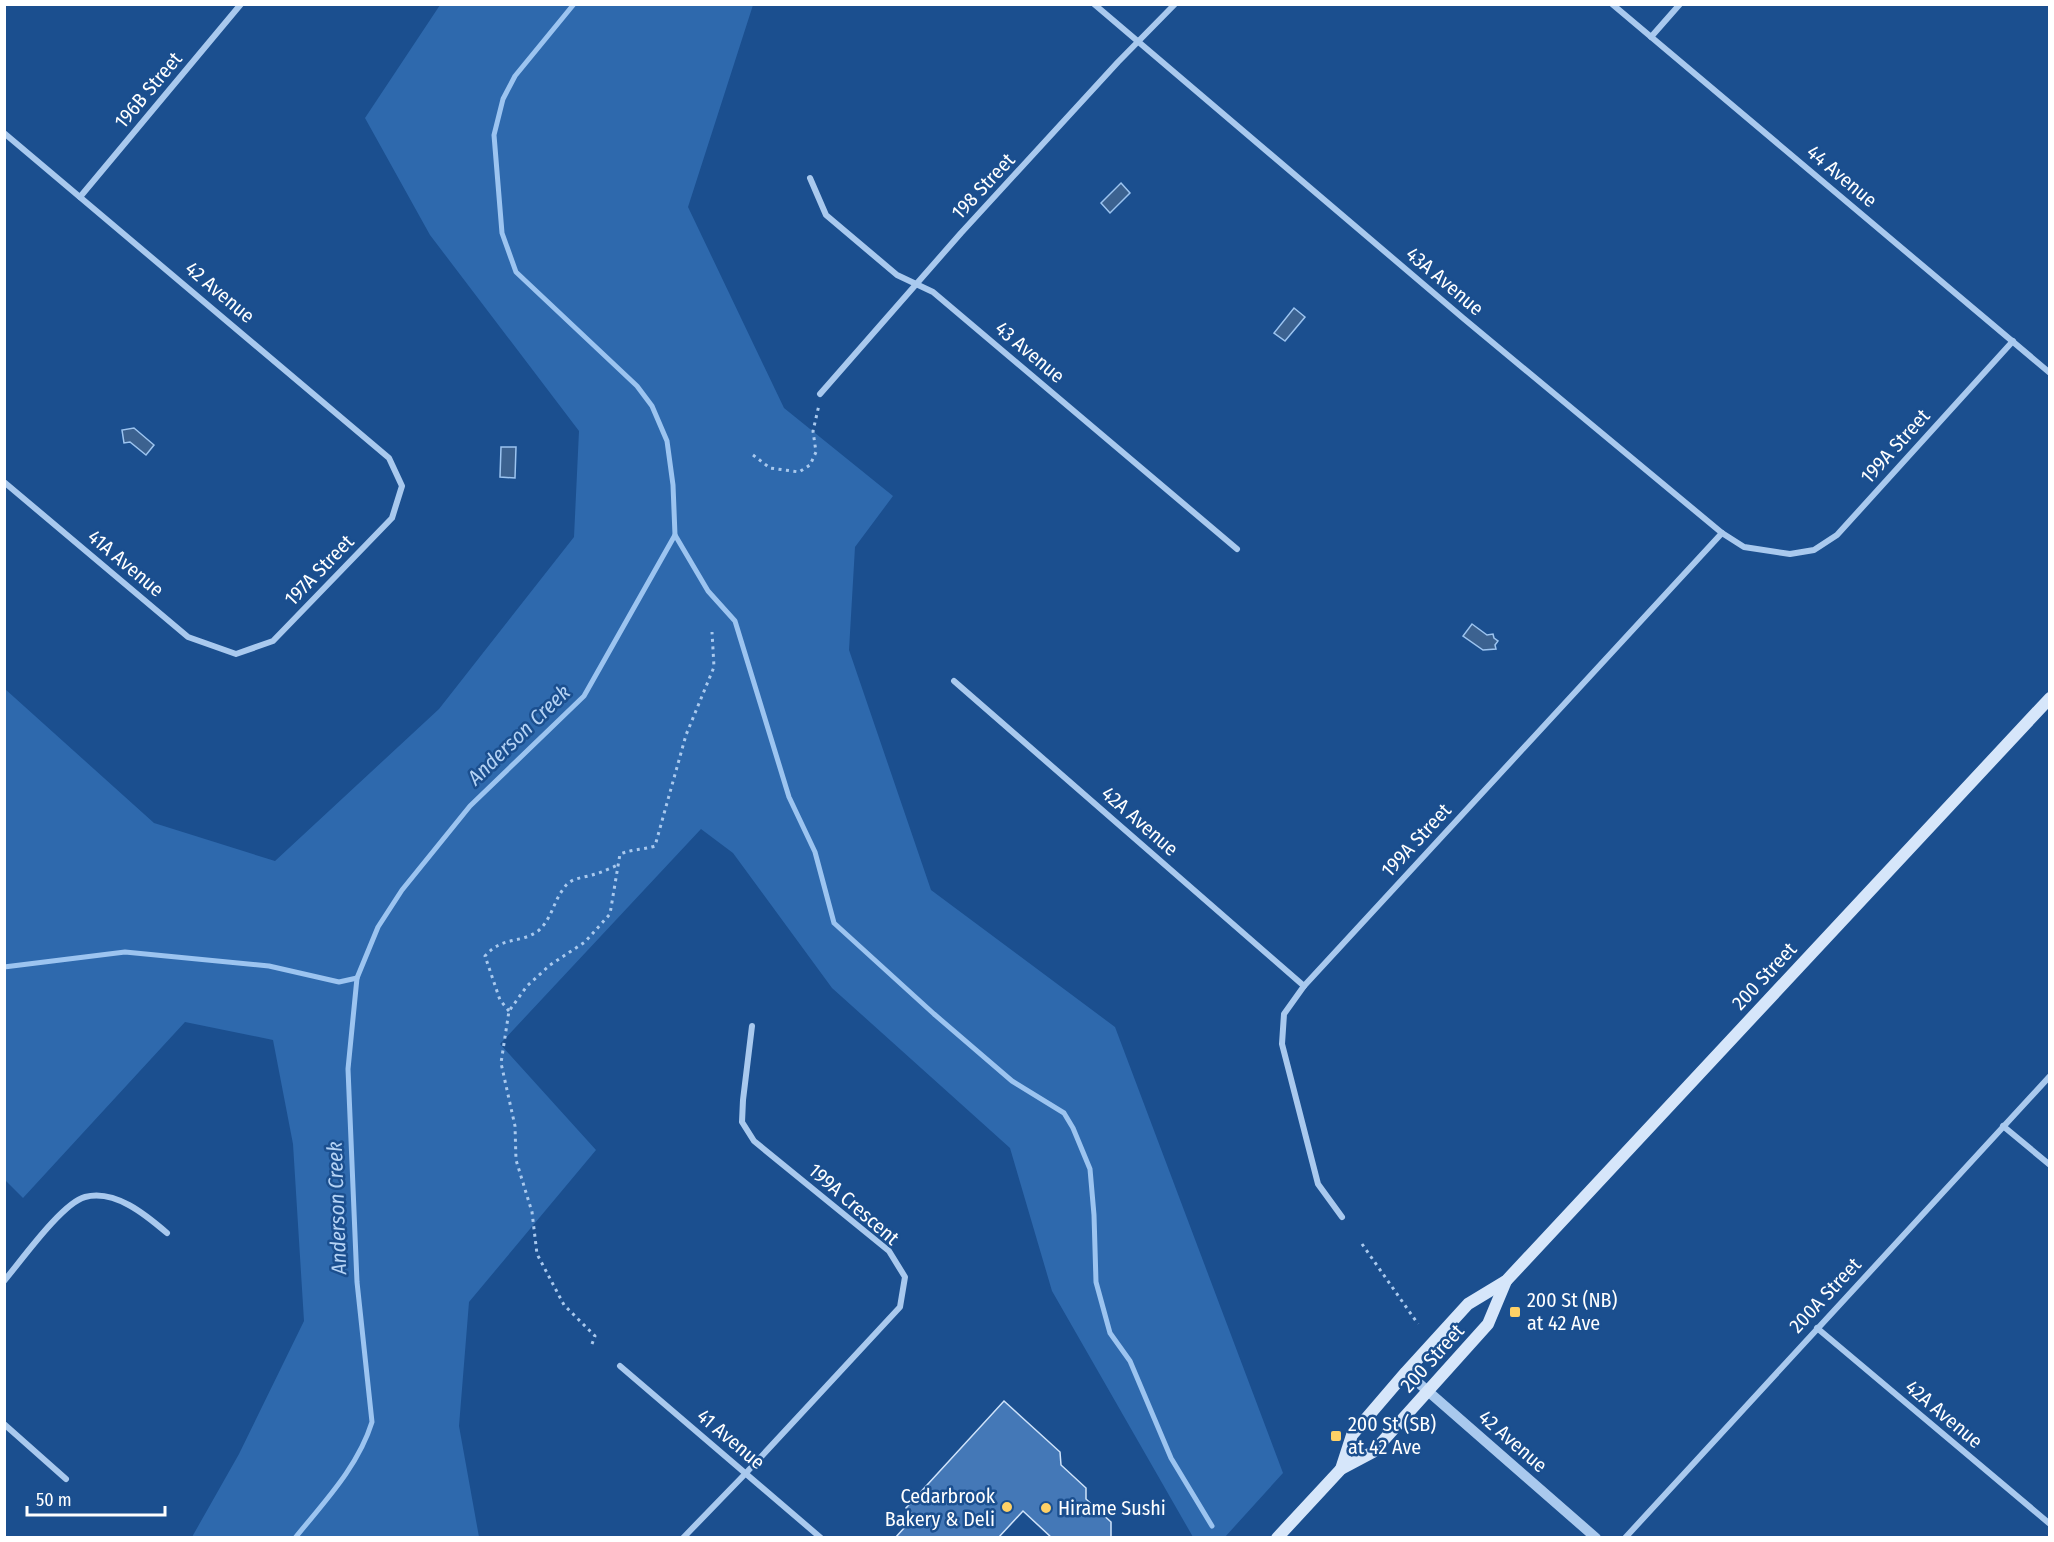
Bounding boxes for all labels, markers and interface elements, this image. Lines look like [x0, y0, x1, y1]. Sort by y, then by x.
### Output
street label: 196B Street [109, 47, 187, 133]
street label: 44 Avenue [1802, 140, 1882, 212]
street label: 198 Street [946, 148, 1020, 224]
street label: 43A Avenue [1401, 242, 1489, 320]
street label: 42 Avenue [180, 256, 260, 328]
street label: 43 Avenue [990, 316, 1070, 388]
street label: 199A Street [1855, 404, 1935, 488]
street label: 41A Avenue [83, 524, 169, 602]
street label: 197A Street [279, 529, 359, 610]
water label: Anderson Creek [461, 680, 576, 791]
street label: 42A Avenue [1097, 781, 1183, 861]
street label: 199A Street [1376, 798, 1456, 882]
street label: 200 Street [1727, 937, 1802, 1015]
water label: Anderson Creek [322, 1141, 352, 1276]
street label: 199A Crescent [804, 1158, 905, 1250]
street label: 200A Street [1784, 1252, 1866, 1338]
place label: 200 St (NB) at 42 Ave [1527, 1288, 1617, 1335]
marker: 200 St (NB) at 42 Ave [1508, 1305, 1522, 1319]
street label: 200 Street [1395, 1319, 1469, 1397]
street label: 42A Avenue [1900, 1375, 1988, 1453]
street label: 41 Avenue [692, 1404, 770, 1474]
street label: 42 Avenue [1474, 1405, 1552, 1477]
place label: 200 St (SB) at 42 Ave [1348, 1412, 1436, 1459]
marker: 200 St (SB) at 42 Ave [1329, 1429, 1343, 1443]
scale bar [27, 1479, 165, 1517]
place label: Cedarbrook Bakery & Deli [885, 1484, 996, 1531]
text: 50 m [36, 1489, 72, 1511]
place label: Hirame Sushi [1058, 1496, 1166, 1520]
marker: Cedarbrook Bakery & Deli [1000, 1500, 1014, 1514]
marker: Hirame Sushi [1039, 1501, 1053, 1515]

